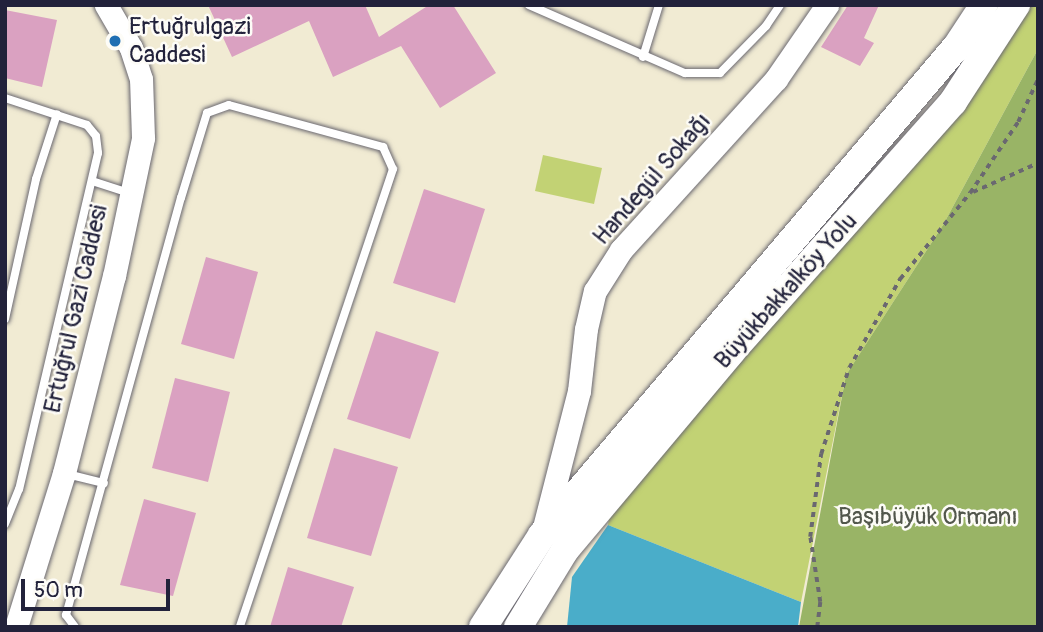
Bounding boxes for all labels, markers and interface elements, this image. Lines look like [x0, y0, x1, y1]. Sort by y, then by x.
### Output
place label: Ertuğrulgazi Caddesi [129, 13, 251, 69]
marker: Ertuğrulgazi Caddesi [107, 33, 123, 49]
street label: Handegül Sokağı [587, 107, 717, 251]
street label: Ertuğrul Gazi Caddesi [38, 202, 114, 416]
street label: Büyükbakkalköy Yolu [709, 207, 863, 375]
park label: Başıbüyük Ormanı [838, 503, 1018, 531]
scale bar [24, 566, 173, 610]
text: 50 m [34, 577, 83, 604]

